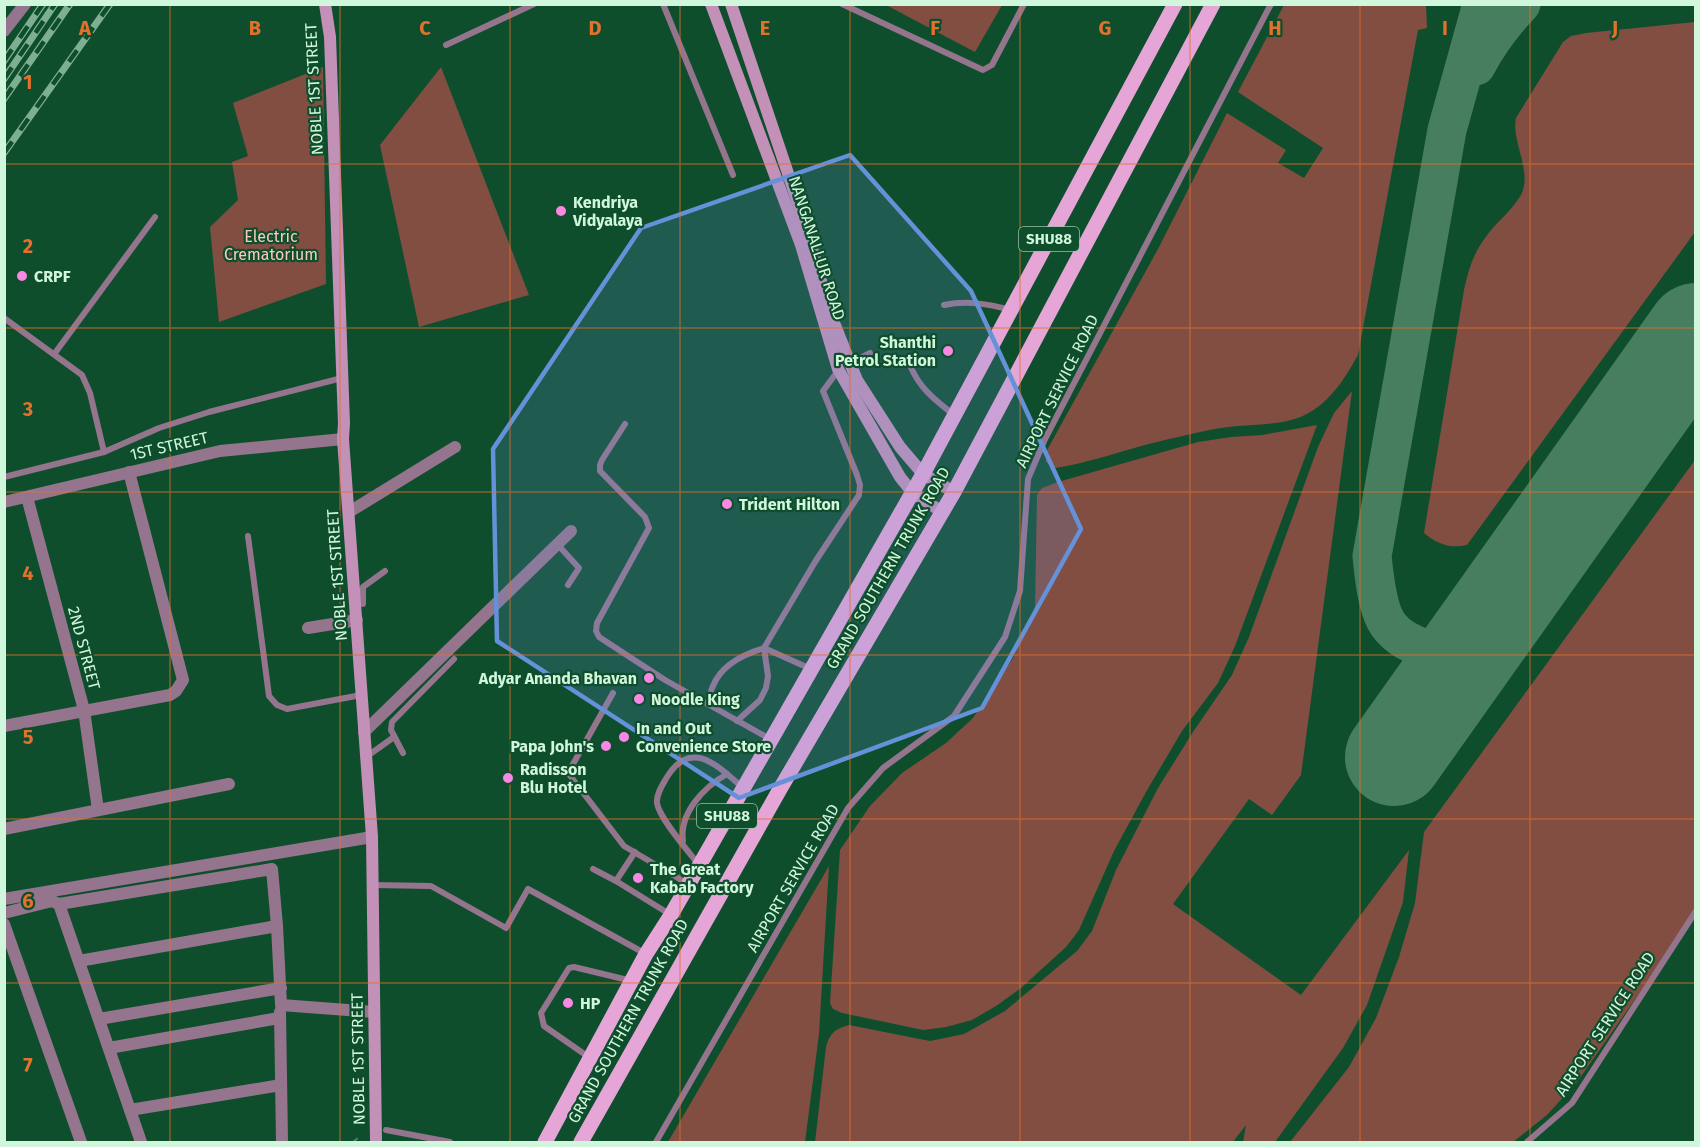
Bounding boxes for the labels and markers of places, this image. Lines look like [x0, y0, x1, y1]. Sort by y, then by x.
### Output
place label: Kendriya Vidyalaya [572, 193, 643, 230]
marker: Kendriya Vidyalaya [554, 204, 568, 218]
place label: CRPF [34, 267, 71, 286]
marker: CRPF [15, 269, 29, 283]
place label: Shanthi Petrol Station [835, 333, 936, 370]
marker: Shanthi Petrol Station [941, 344, 955, 358]
place label: Trident Hilton [739, 495, 840, 514]
marker: Trident Hilton [720, 497, 734, 511]
place label: Adyar Ananda Bhavan [478, 669, 637, 688]
marker: Adyar Ananda Bhavan [642, 671, 656, 685]
place label: Noodle King [651, 690, 740, 709]
marker: Noodle King [632, 692, 646, 706]
place label: In and Out Convenience Store [636, 719, 771, 756]
marker: In and Out Convenience Store [617, 730, 631, 744]
place label: Papa John's [510, 737, 594, 756]
marker: Papa John's [599, 739, 613, 753]
place label: Radisson Blu Hotel [520, 760, 587, 797]
marker: Radisson Blu Hotel [501, 771, 515, 785]
place label: The Great Kabab Factory [650, 860, 754, 897]
marker: The Great Kabab Factory [631, 871, 645, 885]
place label: HP [580, 994, 601, 1013]
marker: HP [561, 996, 575, 1010]

